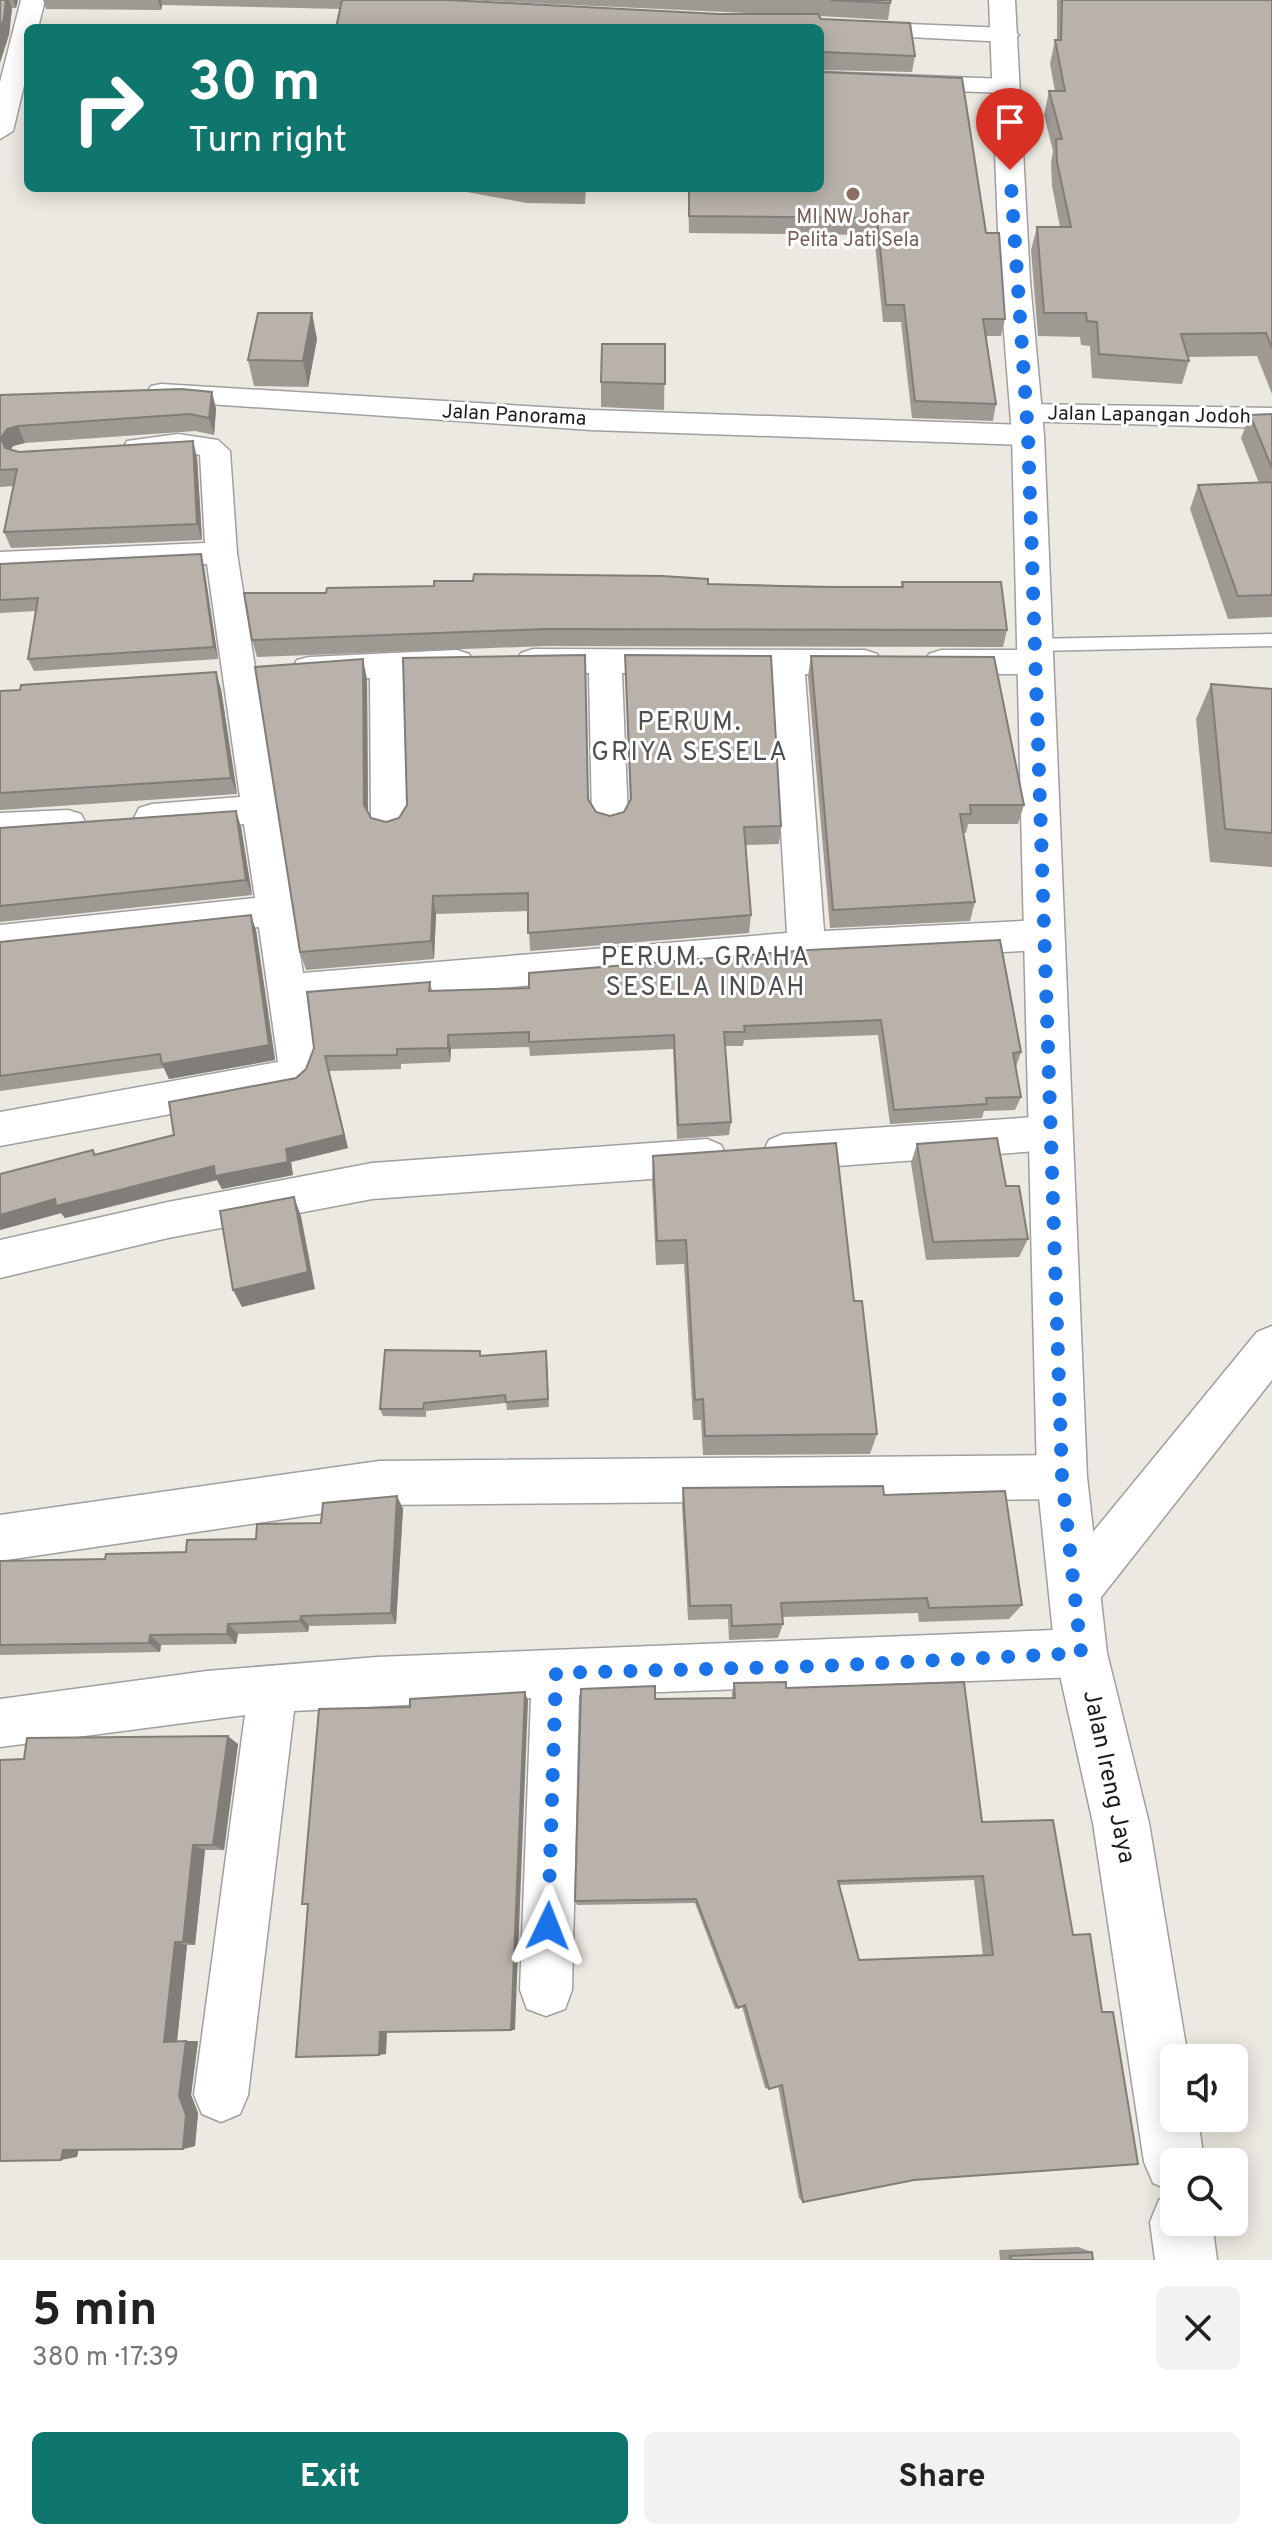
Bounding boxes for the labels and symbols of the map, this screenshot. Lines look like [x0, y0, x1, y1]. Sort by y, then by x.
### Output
pin [976, 88, 1044, 170]
marker: MI NW Johar Pelita Jati Sela [844, 185, 862, 203]
place label: MI NW Johar Pelita Jati Sela [787, 205, 919, 254]
street label: Jalan Panorama [441, 399, 587, 433]
street label: Jalan Lapangan Jodoh [1047, 401, 1251, 431]
district label: PERUM. GRIYA SESELA [591, 707, 789, 770]
district label: PERUM. GRAHA SESELA INDAH [601, 942, 811, 1005]
street label: Jalan Ireng Jaya [1075, 1688, 1141, 1866]
position arrow [506, 1884, 590, 1968]

